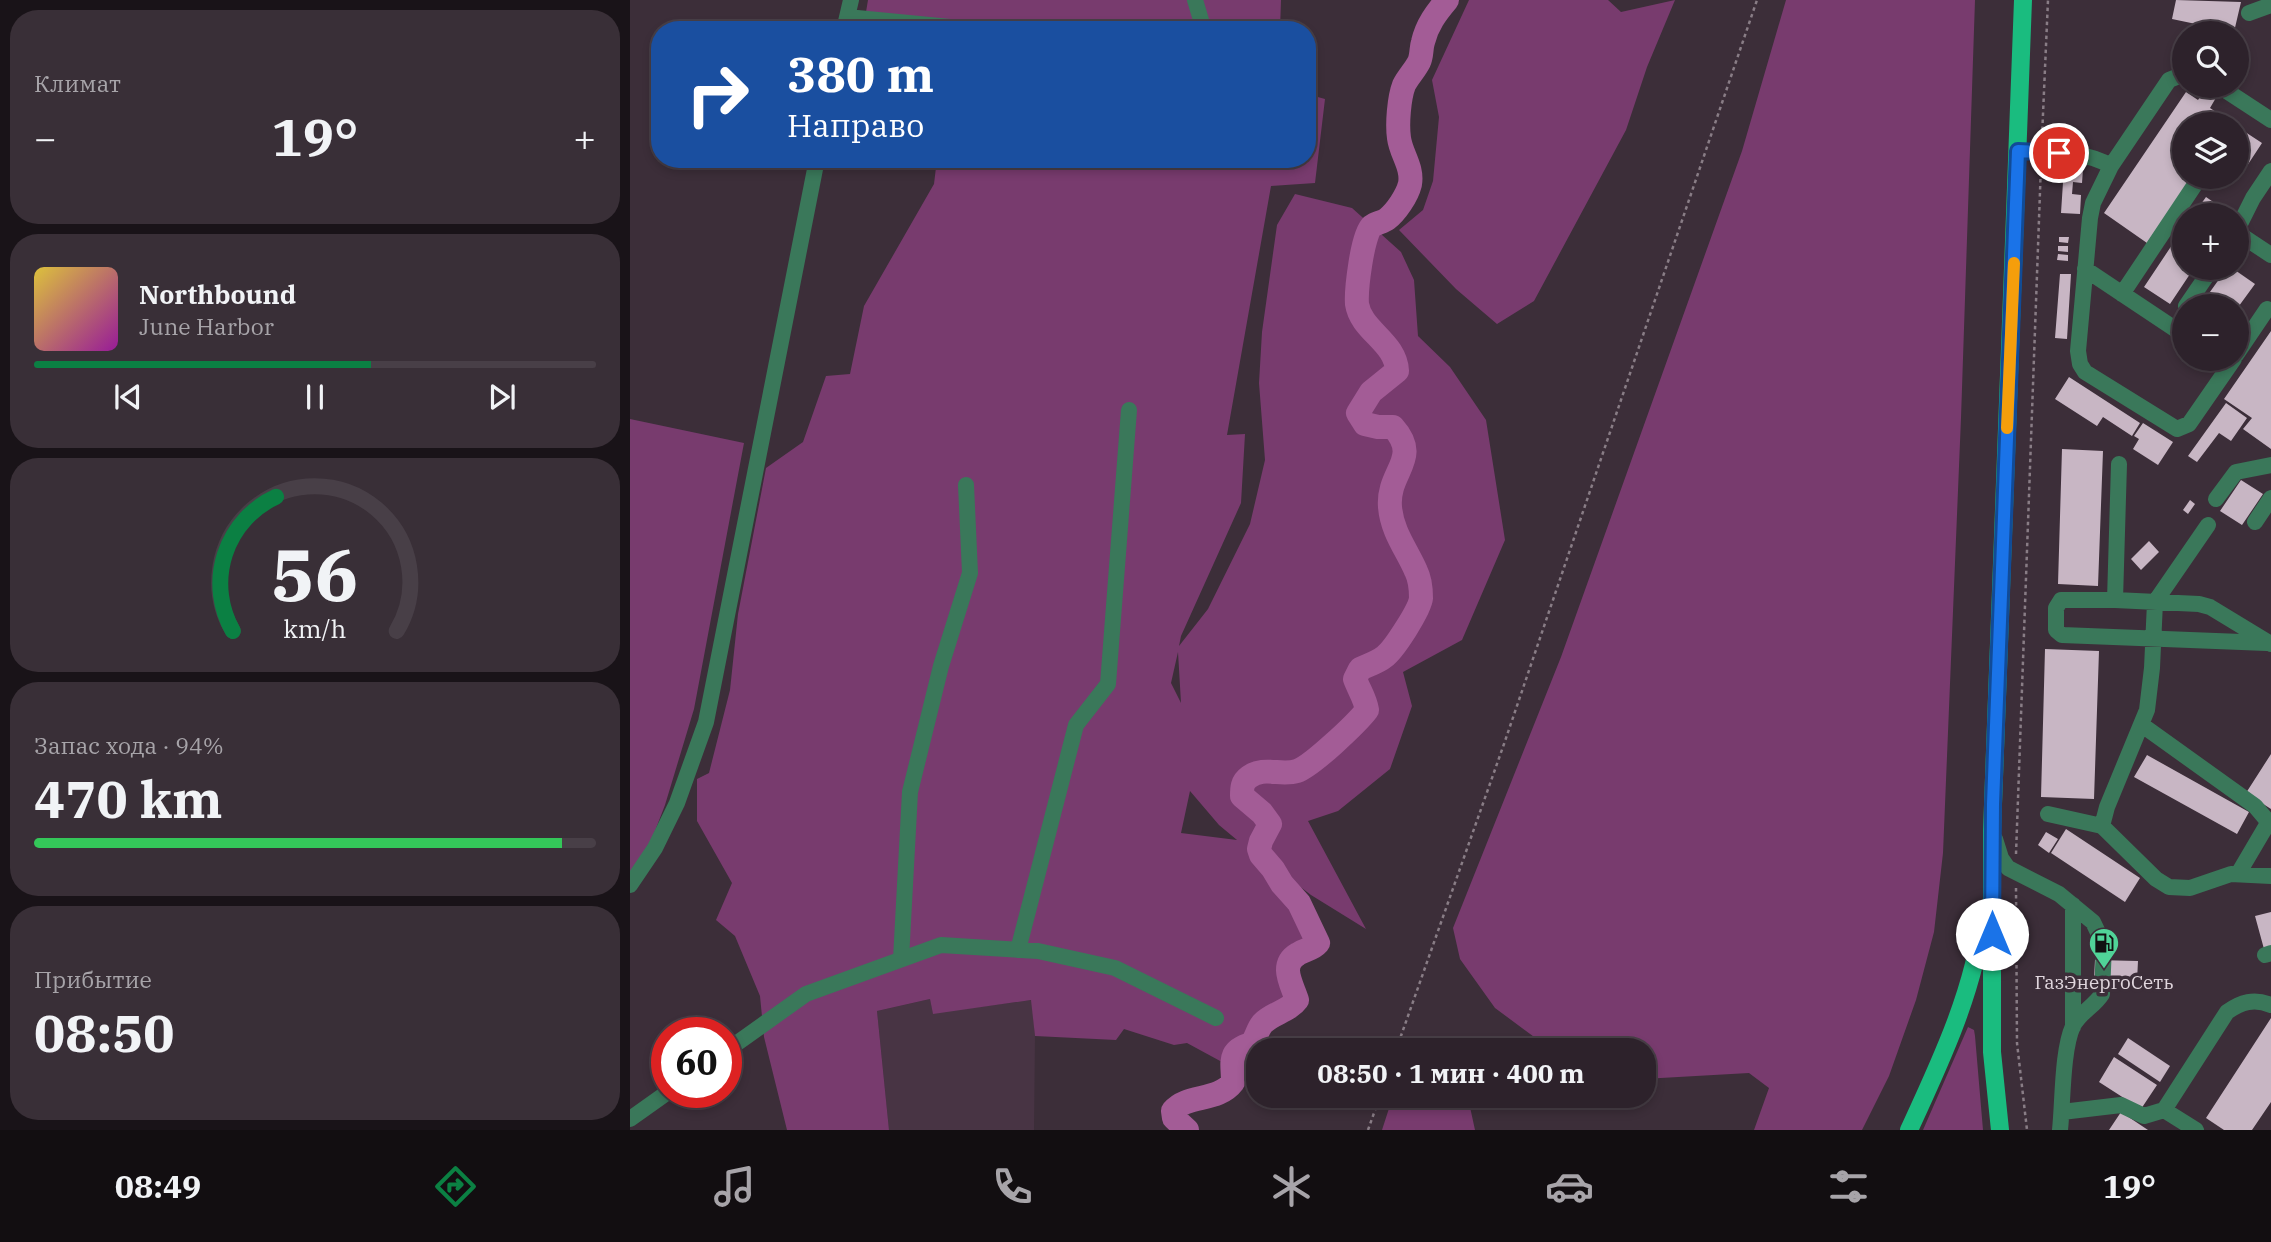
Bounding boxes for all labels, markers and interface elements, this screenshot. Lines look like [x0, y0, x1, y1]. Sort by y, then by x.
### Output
map controls [2172, 21, 2249, 371]
button: search [2172, 21, 2249, 98]
text: 380 m [787, 42, 934, 105]
icon: right [672, 49, 763, 140]
text: Климат [34, 68, 121, 98]
text: 19° [272, 103, 358, 170]
text: Направо [787, 104, 924, 146]
button: layers [2172, 112, 2249, 189]
text: − [34, 113, 57, 162]
text: + [573, 113, 596, 162]
pin [2029, 123, 2089, 183]
icon: arrive [2040, 134, 2078, 172]
button: + [2172, 203, 2249, 280]
text: Northbound [139, 277, 296, 311]
button: − [2172, 294, 2249, 371]
text: June Harbor [139, 311, 274, 341]
icon: previous [109, 378, 147, 416]
icon: pause [296, 378, 334, 416]
icon: next [483, 378, 521, 416]
text: 56 [271, 526, 359, 621]
text: km/h [283, 612, 347, 645]
text: Запас хода · 94% [34, 730, 224, 760]
text: 470 km [34, 765, 223, 832]
position arrow [1955, 897, 2029, 971]
fuel station icon: ГазЭнергоСеть [2087, 926, 2121, 970]
text: Прибытие [34, 964, 152, 994]
place label: ГазЭнергоСеть [2034, 970, 2174, 994]
text: 08:50 [34, 999, 175, 1066]
speed limit sign: 60 [651, 1017, 742, 1108]
text: 08:50 · 1 мин · 400 m [1317, 1056, 1585, 1090]
icon: directions [431, 1162, 480, 1211]
icon: music [710, 1162, 759, 1211]
icon: phone [988, 1162, 1037, 1211]
icon: climate [1267, 1162, 1316, 1211]
icon: car [1545, 1162, 1594, 1211]
icon: filters [1824, 1162, 1873, 1211]
text: 08:49 [115, 1165, 201, 1207]
text: 19° [2103, 1165, 2156, 1207]

